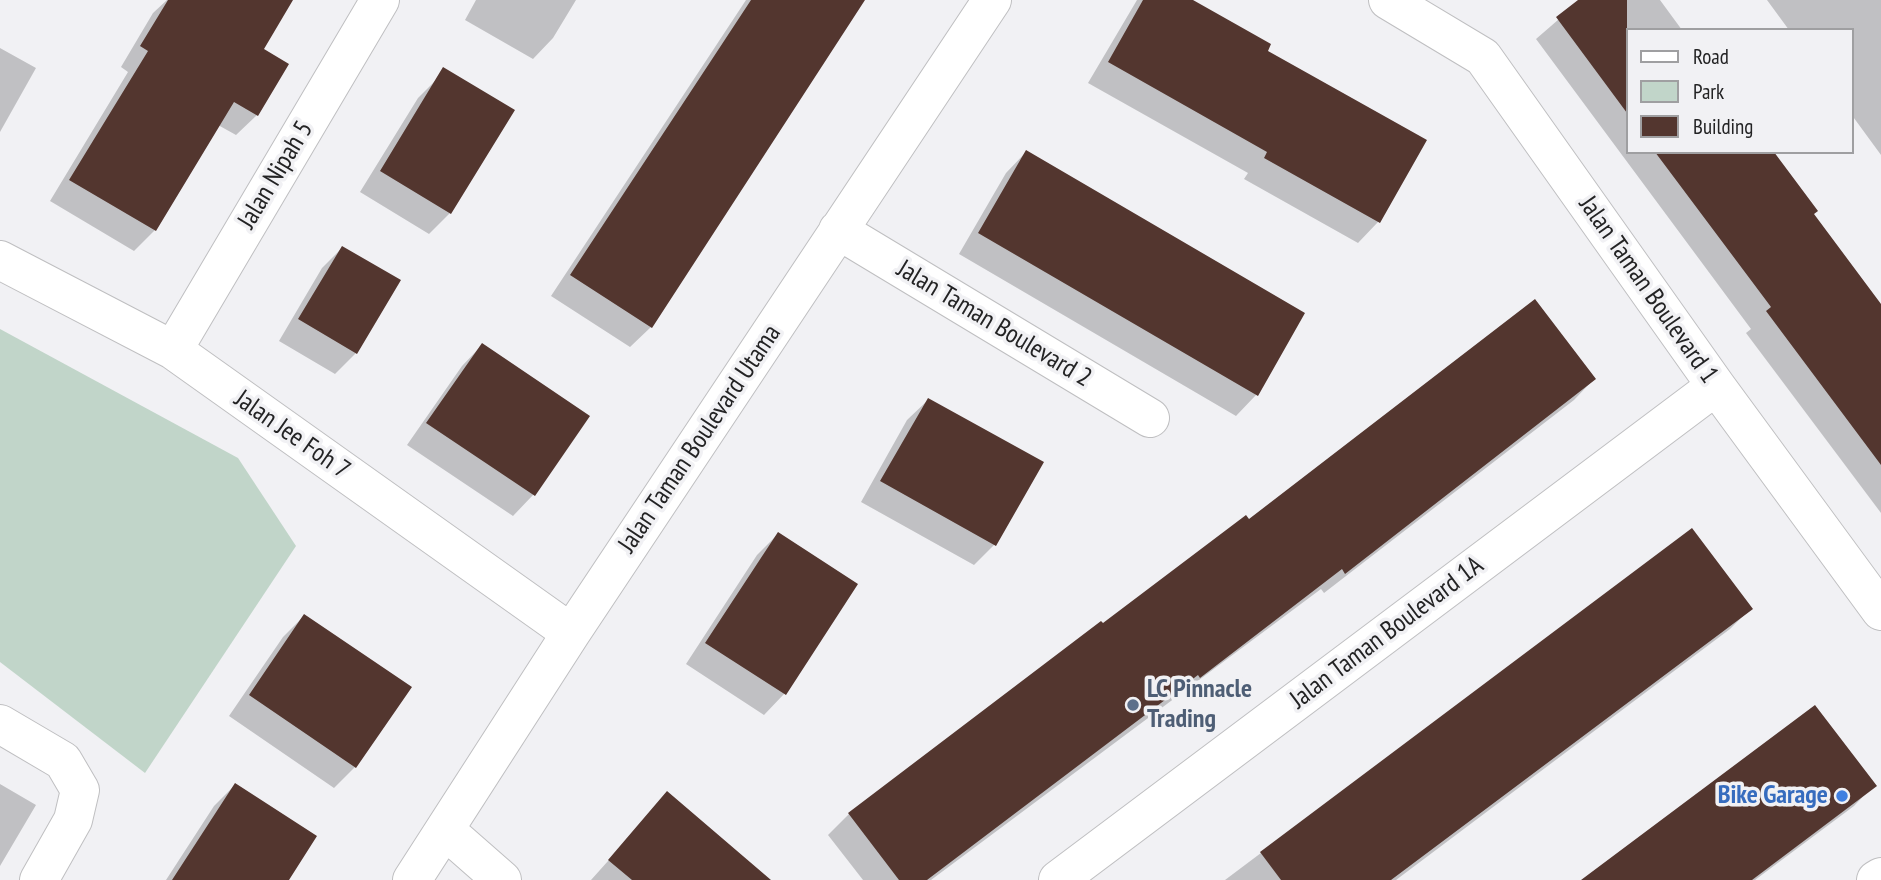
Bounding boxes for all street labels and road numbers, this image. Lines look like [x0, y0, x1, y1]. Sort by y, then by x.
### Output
street label: Jalan Nipah 5 [232, 116, 320, 234]
street label: Jalan Taman Boulevard 1 [1572, 190, 1724, 390]
street label: Jalan Taman Boulevard 2 [891, 254, 1097, 394]
street label: Jalan Taman Boulevard Utama [612, 319, 788, 559]
street label: Jalan Jee Foh 7 [228, 384, 356, 486]
street label: Jalan Taman Boulevard 1A [1284, 550, 1490, 716]

